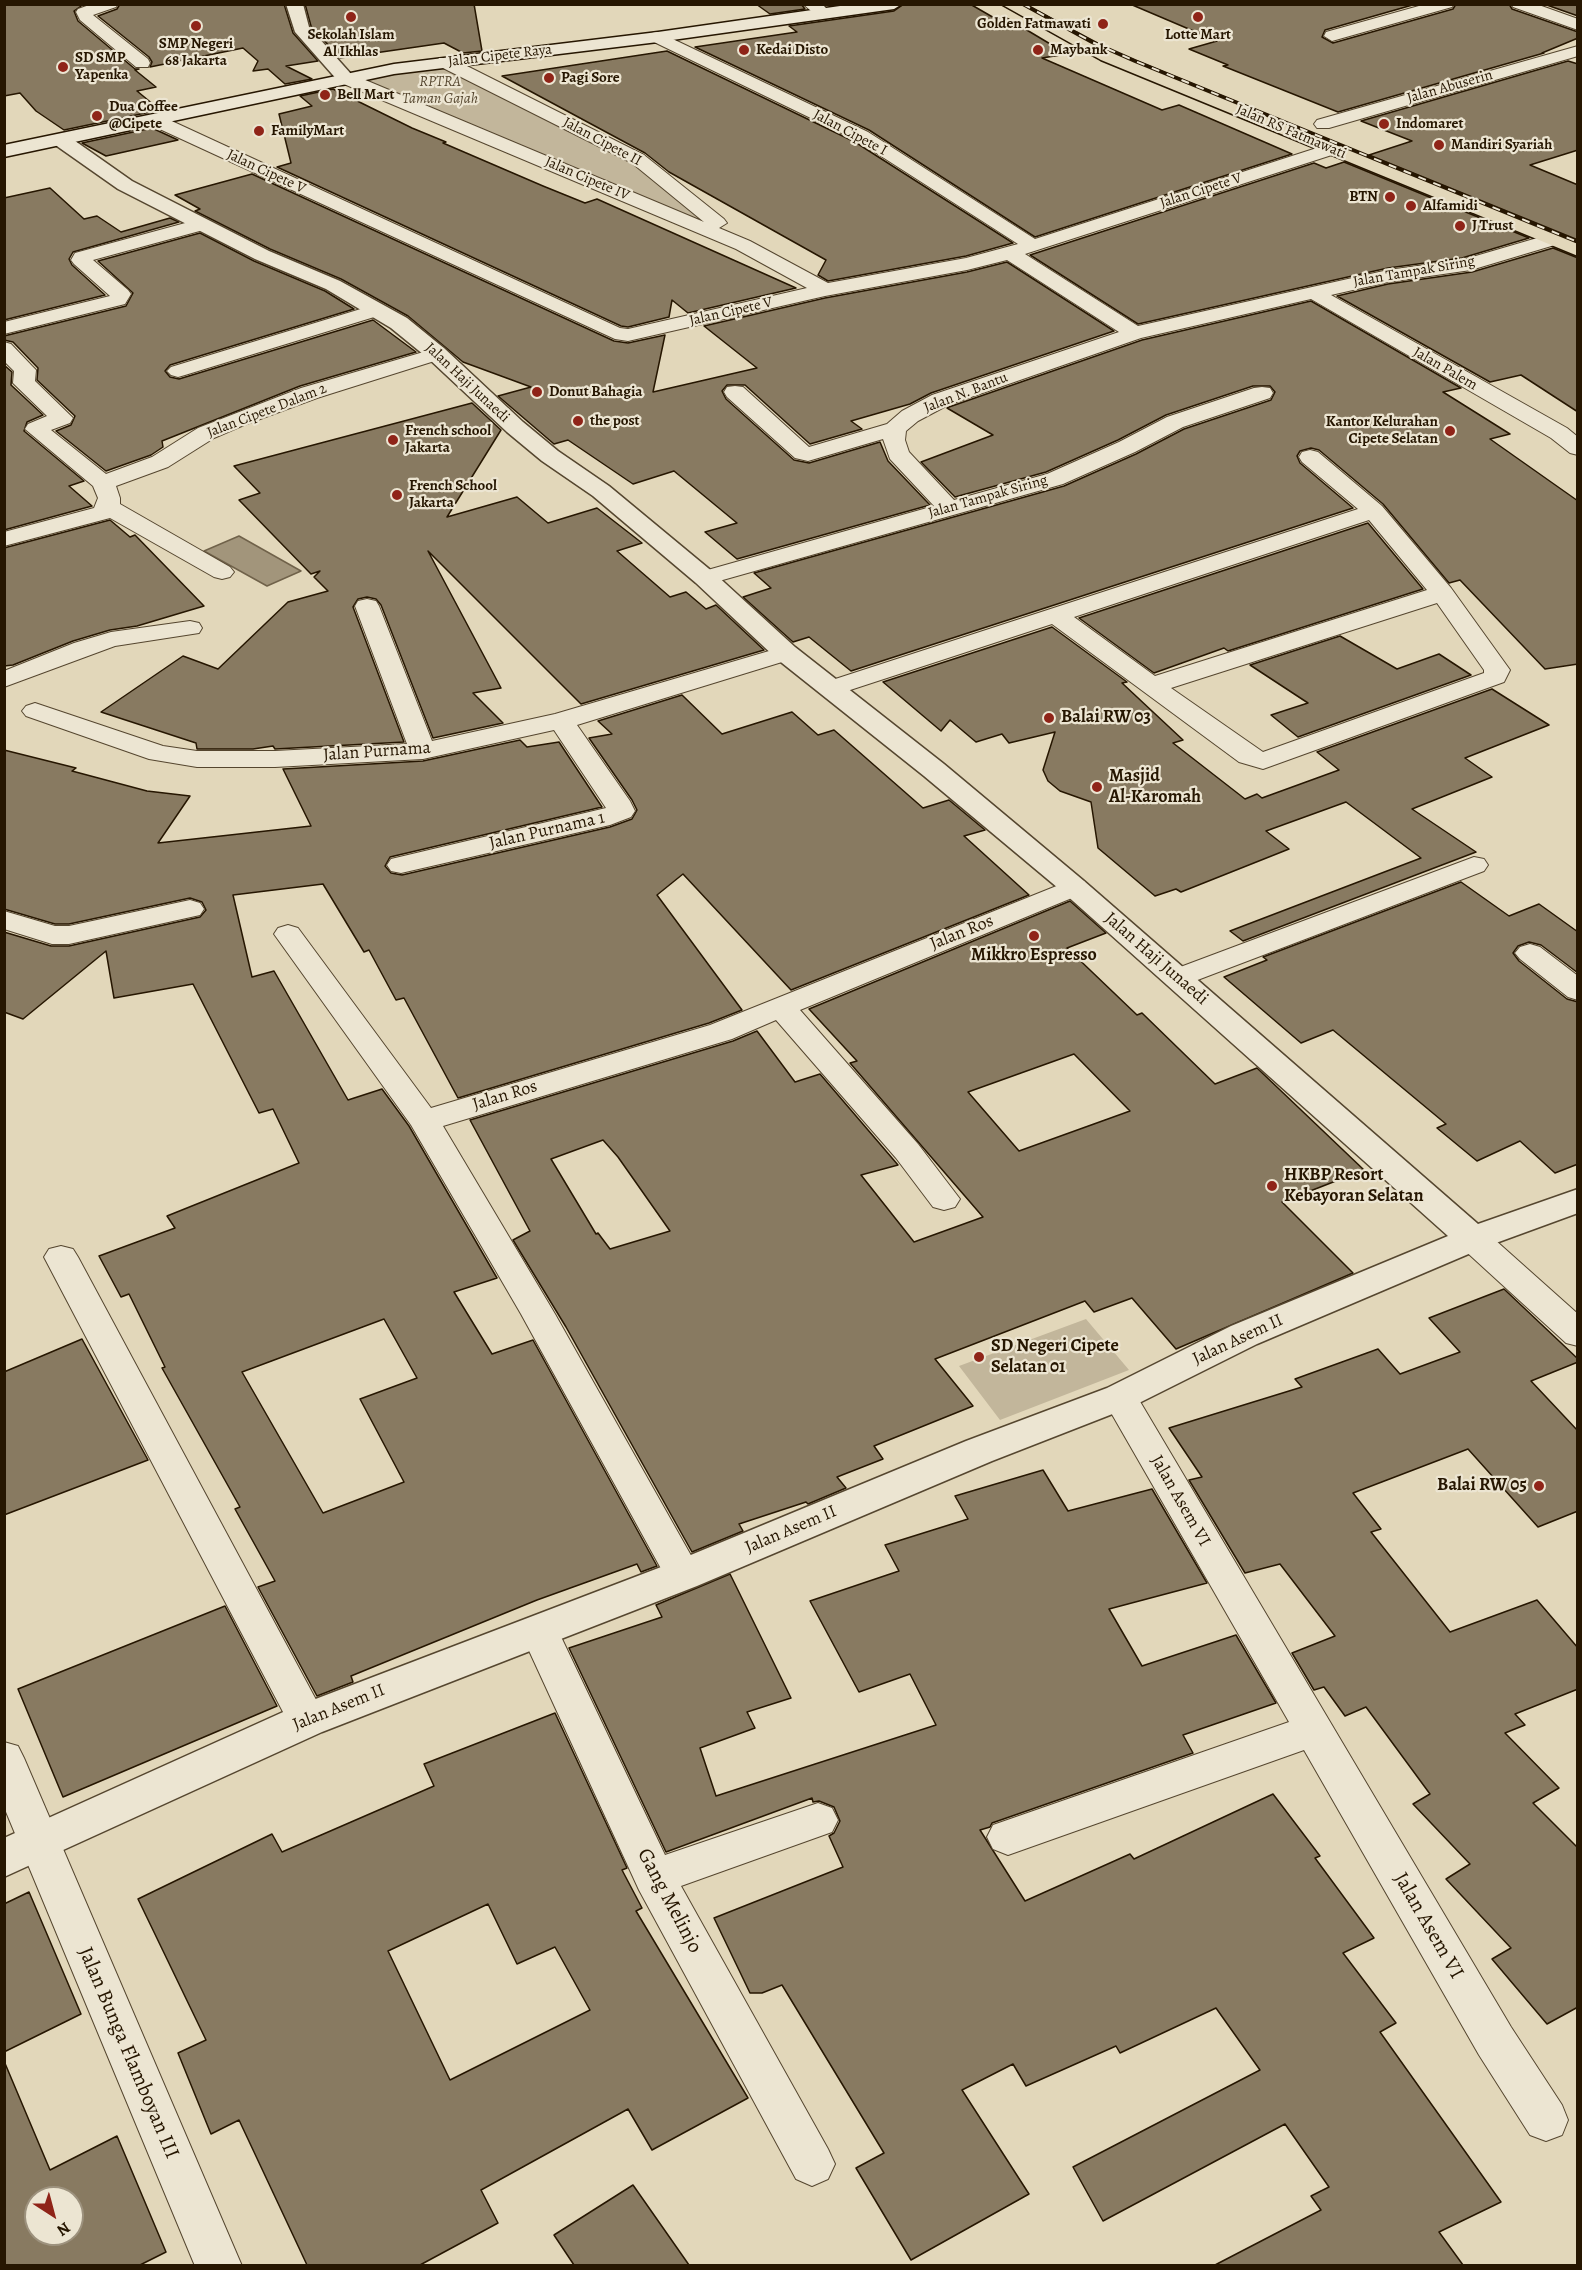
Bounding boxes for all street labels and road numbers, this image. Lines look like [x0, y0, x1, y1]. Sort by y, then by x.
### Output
street label: Jalan Cipete Raya [447, 41, 553, 71]
street label: Jalan Abuserin [1405, 66, 1495, 108]
street label: Jalan RS Fatmawati [1233, 101, 1349, 163]
street label: Jalan Cipete I [810, 106, 890, 160]
street label: Jalan Cipete II [559, 114, 645, 170]
street label: Jalan Cipete V [224, 146, 308, 198]
street label: Jalan Cipete IV [542, 153, 632, 205]
street label: Jalan Cipete V [1158, 169, 1244, 213]
street label: Jalan Tampak Siring [1352, 252, 1476, 292]
street label: Jalan Cipete V [688, 294, 774, 330]
street label: Jalan Haji Junaedi [421, 339, 513, 427]
street label: Jalan Palem [1410, 343, 1480, 395]
street label: Jalan N. Bantu [922, 369, 1010, 417]
street label: Jalan Cipete Dalam 2 [205, 380, 329, 442]
street label: Jalan Tampak Siring [926, 471, 1050, 523]
street label: Jalan Purnama [322, 737, 432, 767]
street label: Jalan Purnama 1 [487, 807, 607, 855]
street label: Jalan Haji Junaedi [1100, 908, 1212, 1010]
street label: Jalan Ros [927, 911, 997, 955]
street label: Jalan Ros [470, 1076, 540, 1116]
street label: Jalan Asem II [1189, 1310, 1287, 1370]
street label: Jalan Asem VI [1145, 1452, 1215, 1550]
street label: Jalan Asem II [742, 1501, 840, 1559]
street label: Jalan Asem II [290, 1680, 388, 1736]
street label: Gang Melinjo [631, 1844, 707, 1958]
street label: Jalan Asem VI [1387, 1868, 1469, 1984]
street label: Jalan Bunga Flamboyan III [72, 1943, 184, 2163]

